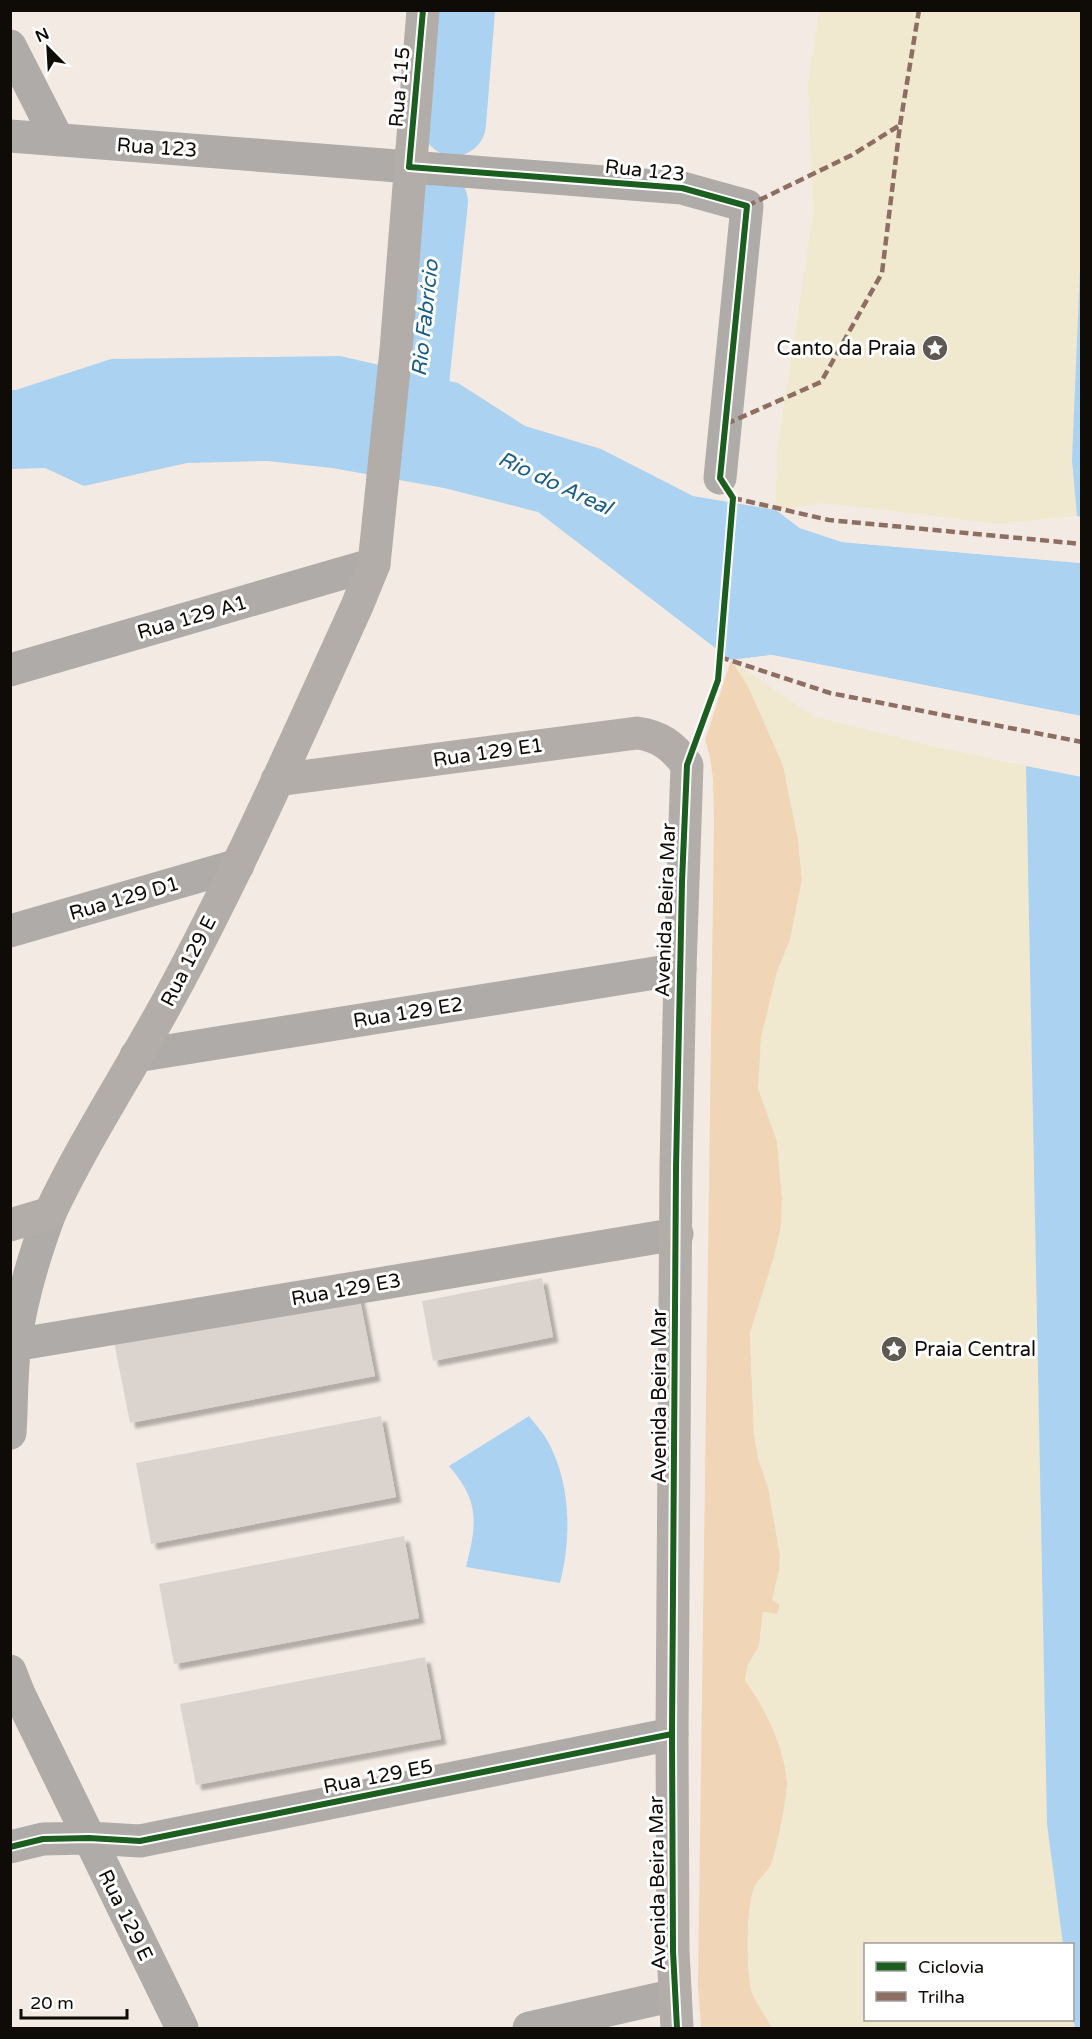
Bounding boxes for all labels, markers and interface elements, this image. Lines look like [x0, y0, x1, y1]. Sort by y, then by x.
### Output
north arrow [18, 18, 78, 78]
text: N [32, 23, 52, 47]
street label: Rua 115 [385, 46, 415, 128]
street label: Rua 123 [116, 133, 198, 163]
street label: Rua 123 [604, 155, 686, 187]
water label: Rio Fabrício [407, 257, 444, 378]
place icon: Canto da Praia [920, 333, 950, 363]
place label: Canto da Praia [777, 337, 916, 361]
water label: Rio do Areal [494, 446, 618, 522]
street label: Rua 129 A1 [135, 591, 250, 645]
street label: Rua 129 E1 [431, 733, 545, 773]
street label: Avenida Beira Mar [651, 822, 681, 998]
street label: Rua 129 D1 [66, 872, 182, 926]
street label: Rua 129 E [156, 912, 222, 1011]
street label: Rua 129 E2 [351, 992, 465, 1034]
street label: Rua 129 E3 [289, 1269, 403, 1311]
street label: Avenida Beira Mar [648, 1308, 672, 1483]
place icon: Praia Central [879, 1334, 909, 1364]
place label: Praia Central [914, 1338, 1036, 1362]
street label: Rua 129 E5 [321, 1755, 435, 1799]
street label: Avenida Beira Mar [644, 1795, 672, 1970]
street label: Rua 129 E [93, 1866, 157, 1965]
legend [864, 1943, 1074, 2021]
text: Ciclovia [918, 1956, 984, 1978]
scale bar [21, 1982, 128, 2020]
text: Trilha [918, 1986, 965, 2008]
text: 20 m [30, 1992, 74, 2014]

